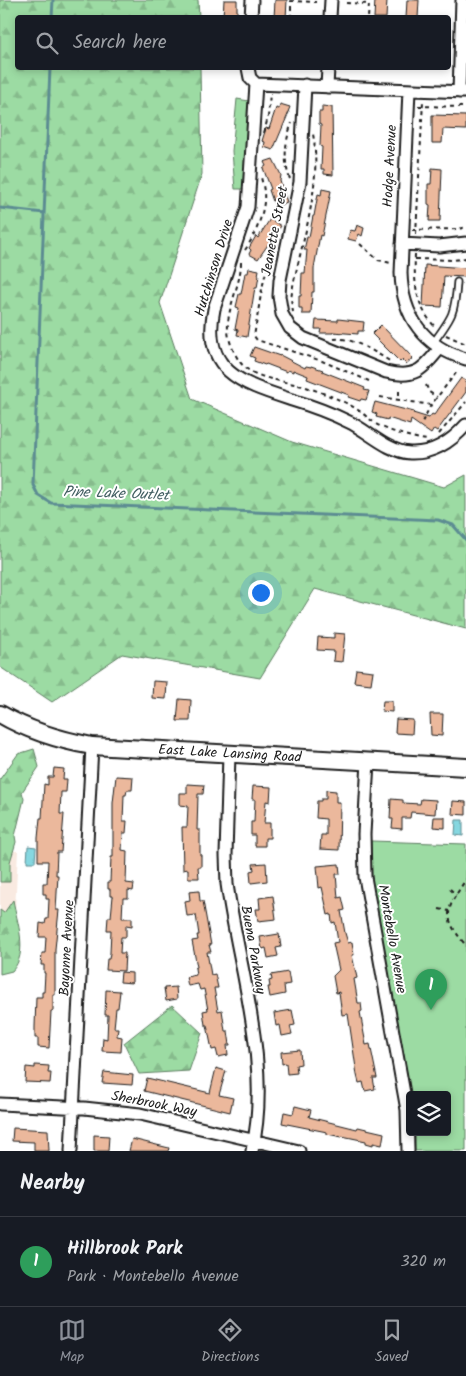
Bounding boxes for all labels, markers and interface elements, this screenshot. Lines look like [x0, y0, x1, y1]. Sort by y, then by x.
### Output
search box [15, 15, 451, 70]
text: Search here [73, 28, 167, 58]
icon: search [33, 29, 61, 57]
street label: Hodge Avenue [377, 124, 403, 208]
street label: Jeanette Street [255, 183, 295, 278]
street label: Hutchinson Drive [189, 216, 239, 319]
water label: Pine Lake Outlet [63, 480, 172, 508]
your location [248, 580, 274, 606]
street label: East Lake Lansing Road [158, 739, 303, 769]
street label: Montebello Avenue [372, 883, 413, 996]
street label: Bayonne Avenue [53, 899, 81, 997]
street label: Buena Parkway [234, 904, 272, 996]
pin: 1 [415, 969, 447, 1010]
street label: Sherbrook Way [109, 1085, 199, 1123]
map controls [406, 1091, 451, 1136]
button: layers [406, 1091, 451, 1136]
text: Nearby [20, 1167, 85, 1200]
text: Hillbrook Park [67, 1234, 182, 1264]
text: 1 [34, 1249, 38, 1274]
text: 320 m [400, 1249, 446, 1274]
text: Park · Montebello Avenue [67, 1264, 239, 1289]
tab: Map [58, 1316, 86, 1368]
tab: Directions [201, 1316, 259, 1368]
tab: Saved [375, 1316, 408, 1368]

